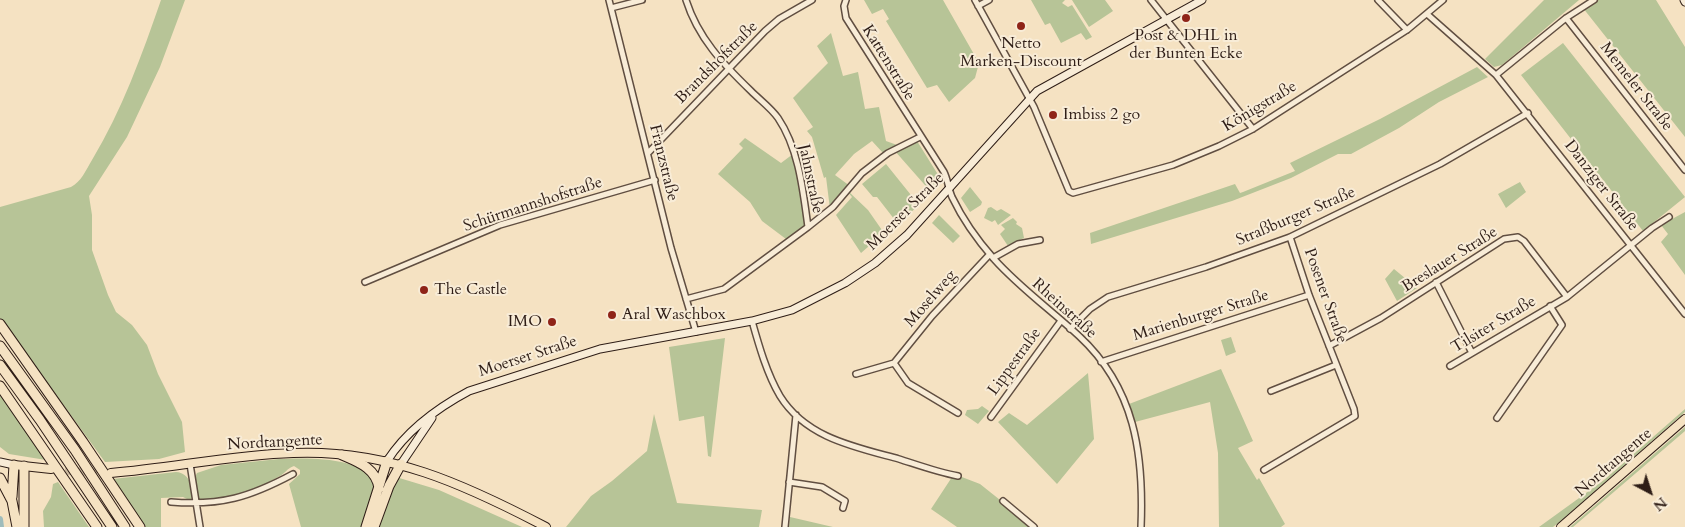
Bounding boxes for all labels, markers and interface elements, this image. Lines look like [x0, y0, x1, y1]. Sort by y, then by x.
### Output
marker: Post & DHL in der Bunten Ecke [1180, 12, 1192, 24]
street label: Brandshofstraße [672, 18, 762, 108]
marker: Netto Marken-Discount [1015, 20, 1027, 32]
street label: Kattenstraße [857, 22, 919, 104]
place label: Post & DHL in der Bunten Ecke [1129, 26, 1243, 64]
place label: Netto Marken-Discount [960, 34, 1082, 72]
street label: Memeler Straße [1595, 39, 1677, 135]
street label: Königstraße [1219, 77, 1301, 137]
place label: Imbiss 2 go [1063, 105, 1140, 125]
marker: Imbiss 2 go [1047, 109, 1059, 121]
street label: Franzstraße [644, 123, 682, 203]
street label: Danziger Straße [1560, 137, 1642, 235]
street label: Jahnstraße [793, 143, 827, 215]
street label: Moerser Straße [863, 169, 949, 255]
street label: Schürmannshofstraße [461, 173, 605, 237]
street label: Straßburger Straße [1234, 183, 1358, 251]
street label: Breslauer Straße [1399, 223, 1501, 297]
street label: Posener Straße [1299, 246, 1351, 346]
street label: Moselweg [901, 266, 961, 332]
street label: Rheinstraße [1028, 275, 1100, 343]
place label: The Castle [434, 280, 507, 300]
marker: The Castle [418, 284, 430, 296]
street label: Marienburger Straße [1131, 286, 1271, 346]
street label: Tilsiter Straße [1448, 292, 1540, 358]
place label: Aral Waschbox [622, 305, 726, 325]
marker: Aral Waschbox [606, 309, 618, 321]
place label: IMO [508, 312, 542, 332]
marker: IMO [546, 316, 558, 328]
street label: Lippestraße [984, 325, 1046, 399]
street label: Moerser Straße [476, 332, 580, 382]
street label: Nordtangente [1572, 424, 1656, 502]
street label: Nordtangente [227, 431, 323, 455]
north arrow [1625, 467, 1675, 517]
text: N [1649, 493, 1671, 515]

